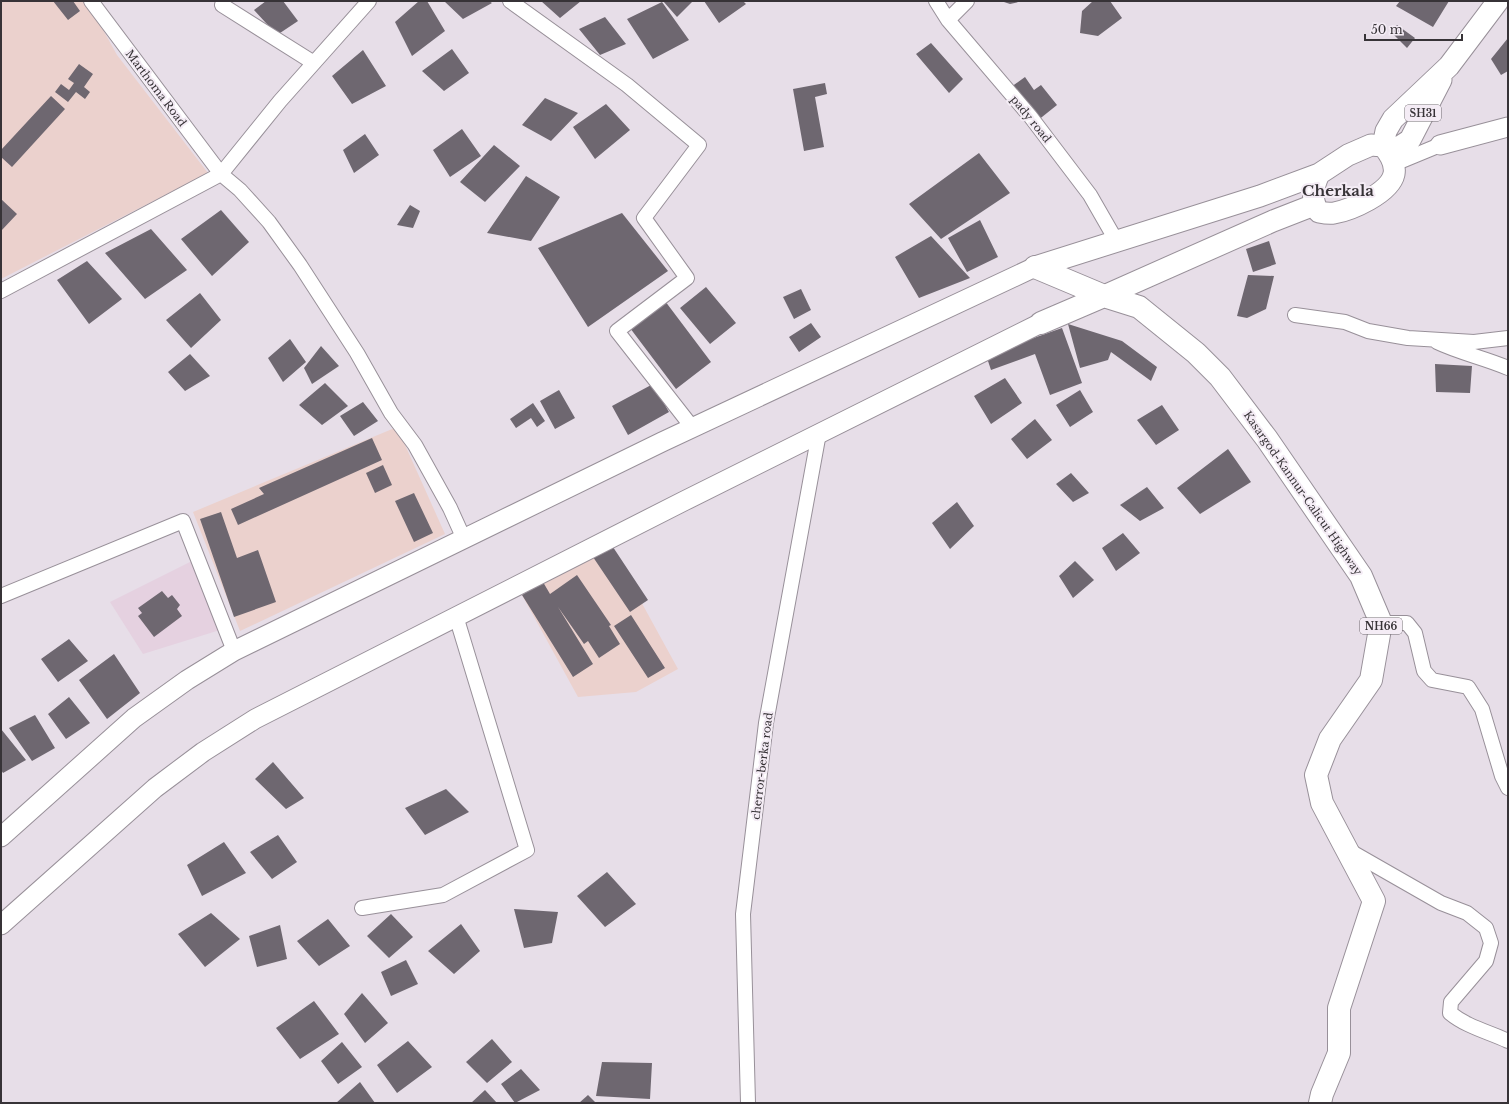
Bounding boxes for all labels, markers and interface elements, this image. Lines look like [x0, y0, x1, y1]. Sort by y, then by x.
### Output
scale bar [1365, 16, 1462, 42]
text: 50 m [1371, 22, 1403, 37]
street label: Marthoma Road [123, 47, 190, 130]
street label: pady road [1008, 93, 1055, 146]
road number: SH31 [1405, 105, 1441, 121]
district label: Cherkala [1302, 181, 1374, 200]
street label: Kasargod-Kannur-Calicut Highway [1241, 408, 1365, 578]
road number: NH66 [1360, 618, 1402, 634]
street label: cherror-berka road [748, 711, 776, 820]

